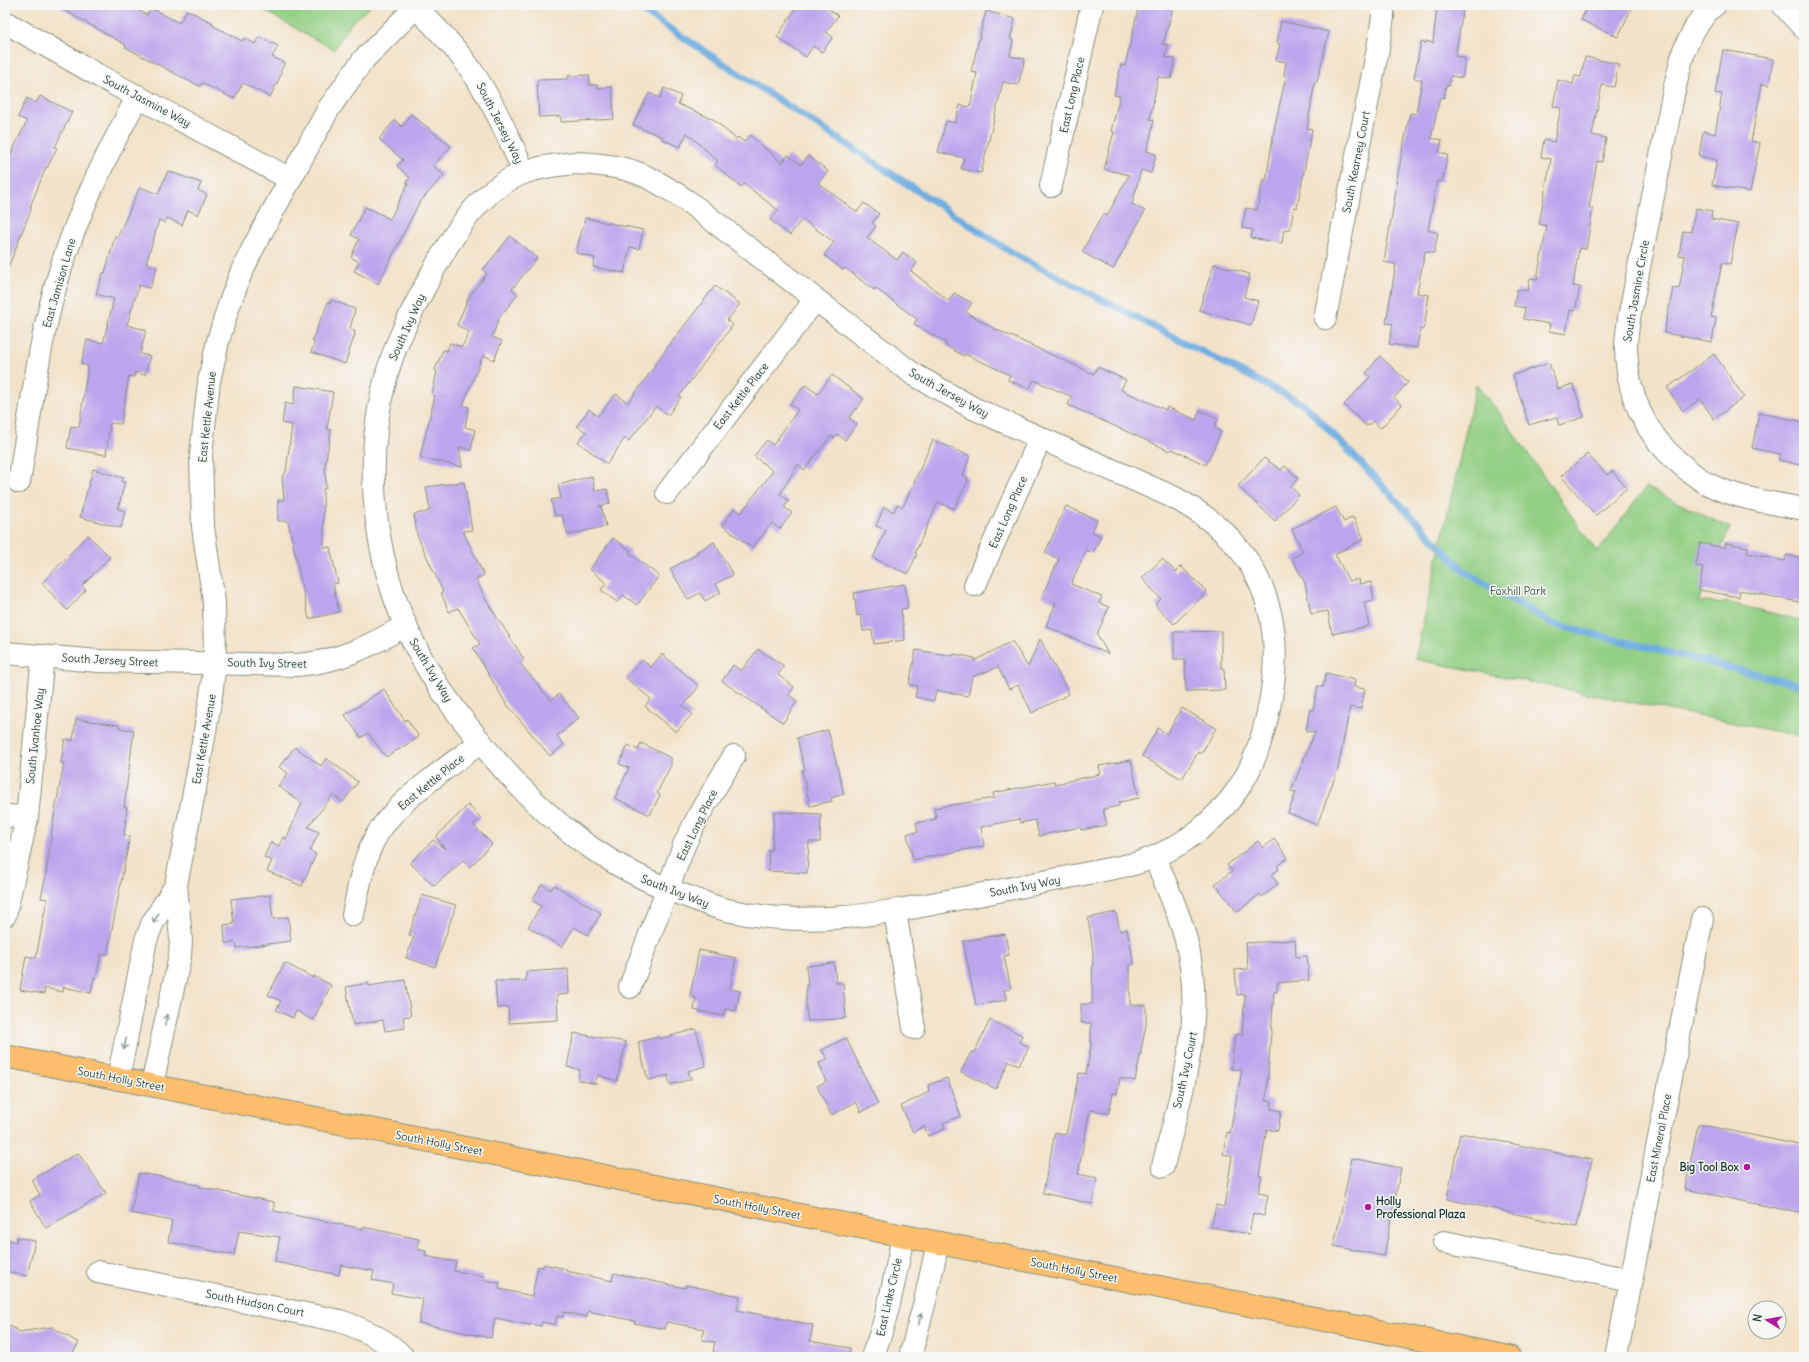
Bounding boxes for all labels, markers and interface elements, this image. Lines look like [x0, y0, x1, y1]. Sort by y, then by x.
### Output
street label: East Long Place [1056, 56, 1088, 134]
street label: South Jasmine Way [101, 72, 193, 130]
street label: South Jersey Way [473, 80, 527, 166]
street label: South Kearney Court [1339, 109, 1373, 214]
street label: East Jamison Lane [40, 237, 78, 329]
street label: South Jasmine Circle [1620, 239, 1652, 343]
street label: South Ivy Way [386, 291, 428, 363]
street label: East Kettle Place [710, 360, 772, 432]
street label: South Jersey Way [907, 365, 991, 421]
street label: East Kettle Avenue [195, 371, 219, 463]
street label: East Long Place [986, 474, 1030, 550]
park label: Foxhill Park [1490, 584, 1547, 598]
street label: South Ivy Way [406, 635, 456, 705]
street label: South Jersey Street [61, 650, 159, 670]
street label: South Ivy Street [227, 655, 307, 671]
street label: South Ivanhoe Way [23, 687, 47, 785]
street label: East Kettle Avenue [189, 693, 219, 785]
street label: East Kettle Place [395, 751, 467, 813]
street label: East Long Place [674, 787, 720, 863]
street label: South Ivy Way [639, 872, 711, 910]
street label: South Ivy Way [988, 872, 1062, 900]
one-way arrow [152, 912, 160, 923]
one-way arrow [163, 1014, 171, 1027]
street label: South Ivy Court [1170, 1030, 1200, 1110]
one-way arrow [120, 1037, 128, 1050]
street label: South Holly Street [76, 1064, 166, 1094]
street label: East Mineral Place [1644, 1092, 1674, 1183]
street label: South Holly Street [394, 1128, 484, 1158]
place label: Big Tool Box [1679, 1160, 1740, 1175]
marker: Big Tool Box [1742, 1162, 1752, 1172]
street label: South Holly Street [712, 1192, 802, 1222]
place label: Holly Professional Plaza [1376, 1194, 1466, 1221]
marker: Holly Professional Plaza [1363, 1202, 1373, 1212]
street label: South Holly Street [1029, 1255, 1119, 1285]
street label: East Links Circle [873, 1256, 905, 1338]
street label: South Hudson Court [204, 1287, 306, 1319]
north arrow [1747, 1300, 1787, 1340]
one-way arrow [917, 1313, 925, 1326]
text: N [1750, 1313, 1765, 1323]

